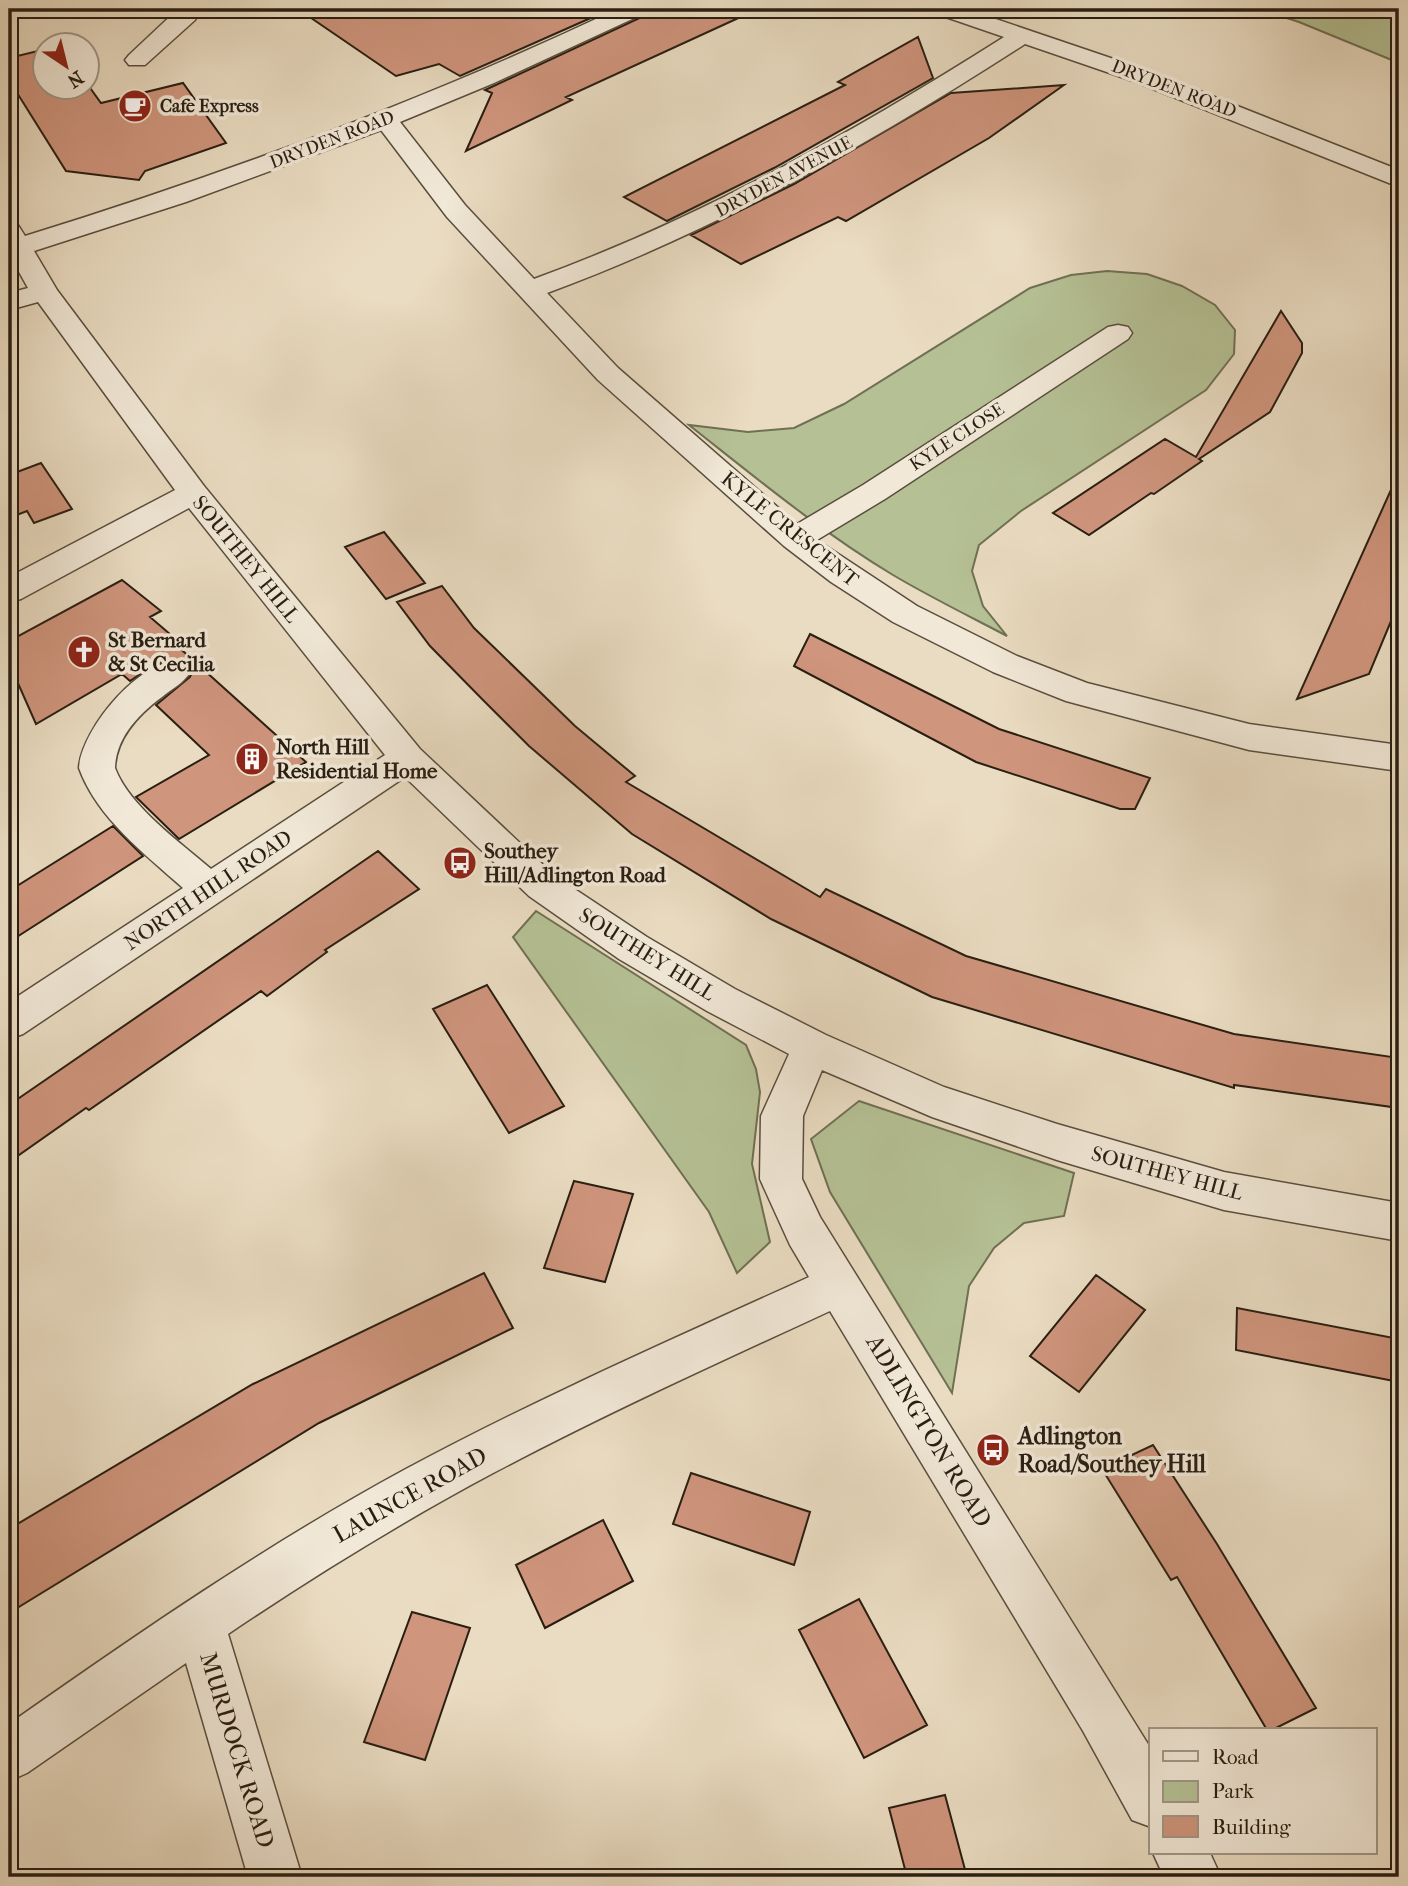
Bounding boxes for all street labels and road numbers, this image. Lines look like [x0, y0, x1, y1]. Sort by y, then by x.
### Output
street label: DRYDEN ROAD [1109, 56, 1239, 122]
street label: DRYDEN ROAD [267, 107, 397, 173]
street label: DRYDEN AVENUE [712, 132, 856, 222]
street label: KYLE CLOSE [906, 399, 1008, 475]
street label: KYLE CRESCENT [717, 466, 864, 592]
street label: SOUTHEY HILL [188, 491, 305, 627]
street label: NORTH HILL ROAD [120, 825, 296, 955]
street label: SOUTHEY HILL [575, 903, 720, 1006]
street label: SOUTHEY HILL [1089, 1141, 1246, 1205]
street label: ADLINGTON ROAD [860, 1329, 998, 1532]
street label: LAUNCE ROAD [328, 1441, 492, 1549]
street label: MURDOCK ROAD [194, 1649, 280, 1851]

